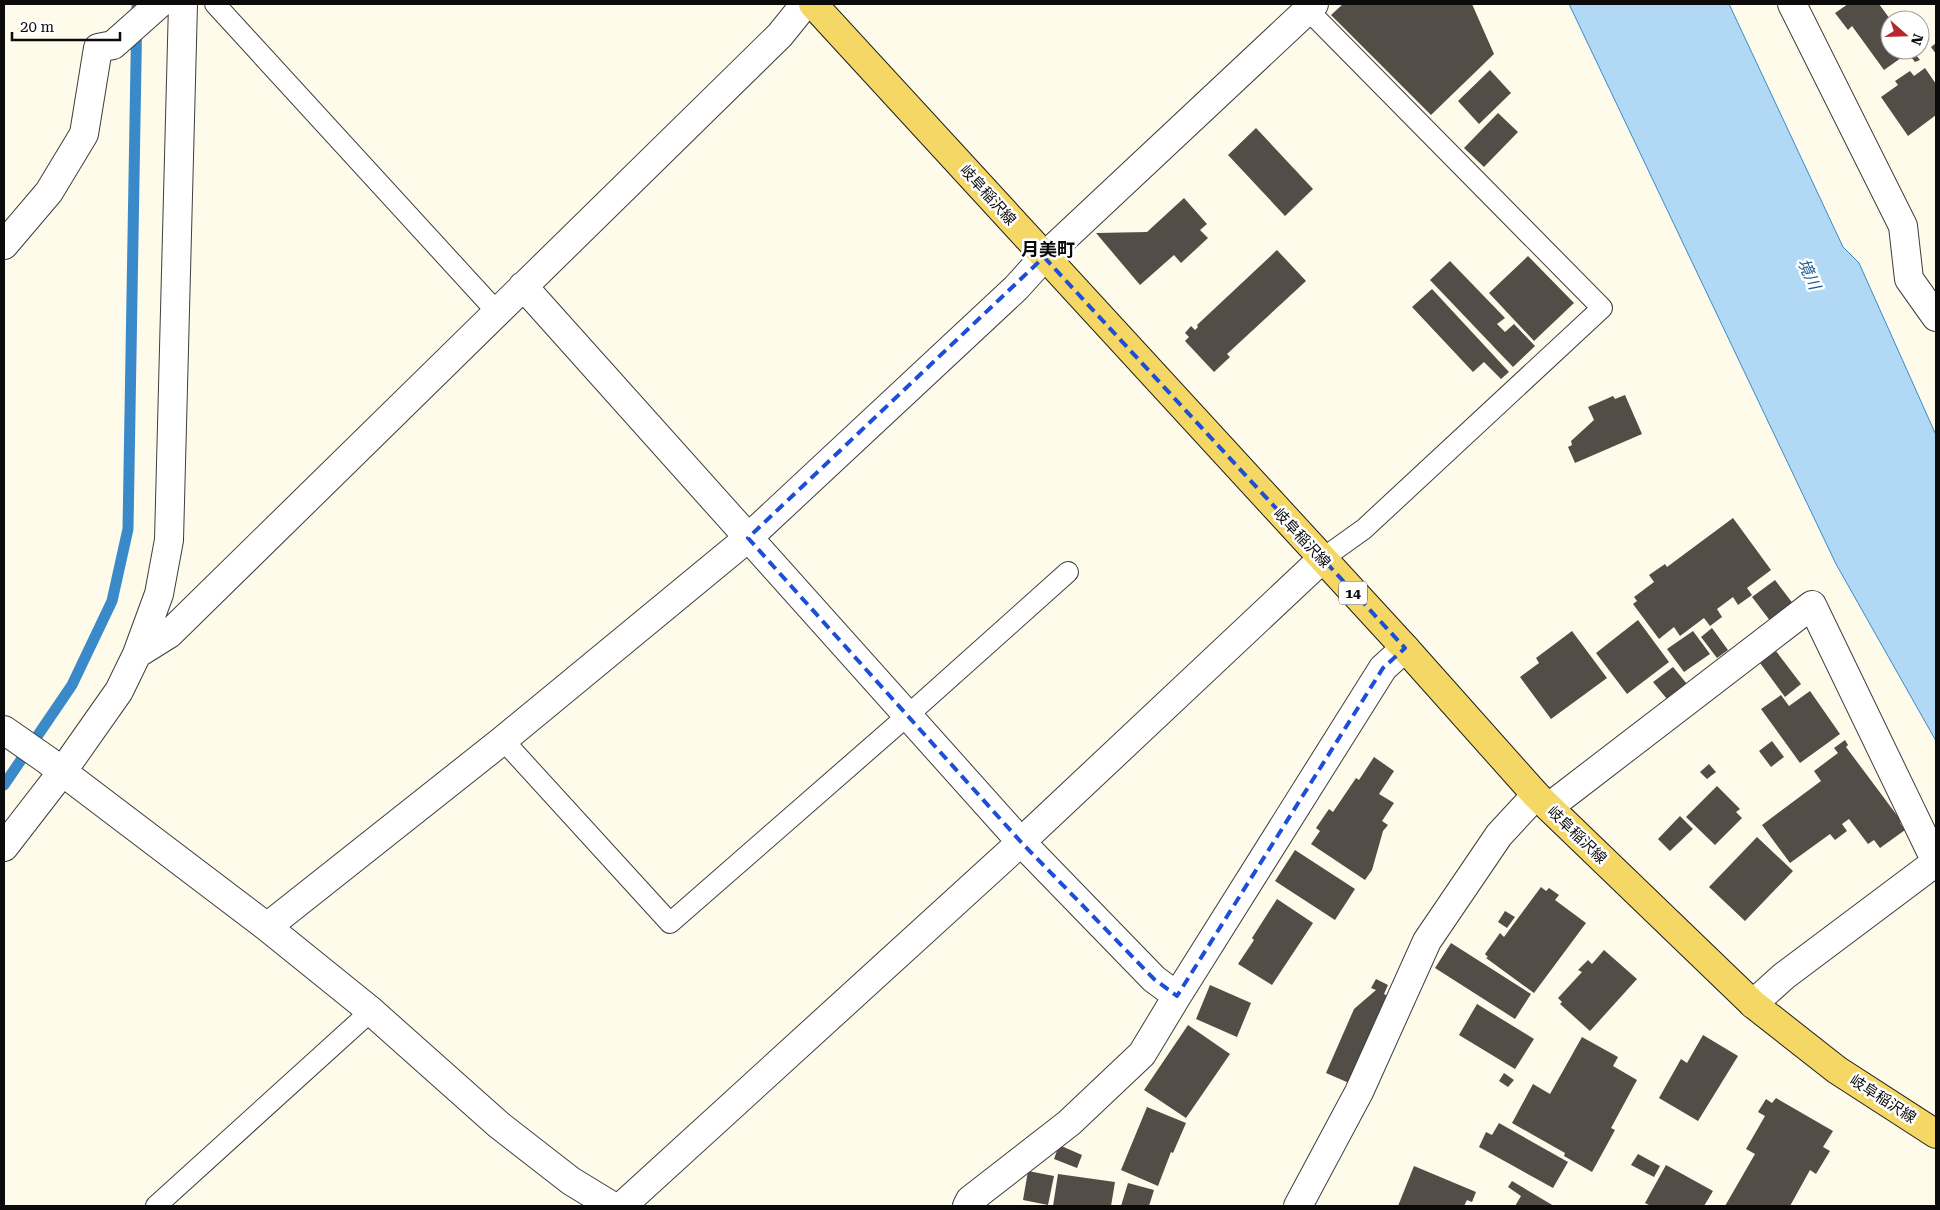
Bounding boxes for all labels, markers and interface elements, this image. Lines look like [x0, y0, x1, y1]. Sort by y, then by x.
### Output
scale bar [12, 10, 120, 42]
north arrow [1880, 10, 1930, 60]
text: 20 m [20, 18, 55, 36]
text: N [1908, 32, 1927, 47]
street label: 岐阜稲沢線 [956, 161, 1020, 229]
district label: 月美町 [1021, 239, 1075, 260]
water label: 境川 [1794, 255, 1825, 294]
street label: 岐阜稲沢線 [1270, 504, 1334, 572]
road number: 14 [1339, 582, 1367, 604]
street label: 岐阜稲沢線 [1544, 802, 1610, 868]
street label: 岐阜稲沢線 [1847, 1071, 1919, 1127]

